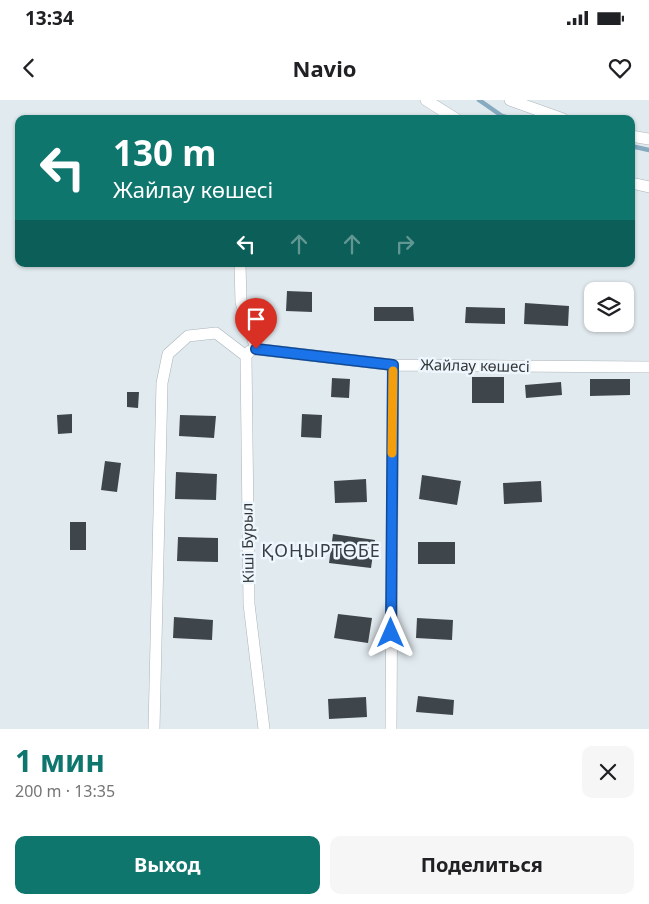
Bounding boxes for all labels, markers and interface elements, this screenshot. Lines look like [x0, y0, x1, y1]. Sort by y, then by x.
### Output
text: 13:34 [25, 5, 74, 31]
text: Navio [293, 53, 356, 83]
icon: back [15, 54, 43, 82]
icon: heart [606, 54, 634, 82]
text: 130 m [113, 129, 216, 176]
icon: left [30, 135, 95, 200]
text: Жайлау көшесі [113, 174, 273, 204]
icon: left [232, 230, 260, 258]
icon: ahead [285, 230, 313, 258]
icon: ahead [338, 230, 366, 258]
icon: right [391, 230, 419, 258]
map controls [584, 282, 634, 332]
button: layers [584, 282, 634, 332]
pin [235, 298, 277, 349]
icon: arrive [242, 305, 270, 333]
street label: Жайлау көшесі [420, 354, 530, 376]
street label: Кіші Бурыл [236, 503, 258, 583]
district label: ҚОҢЫРТӨБЕ [261, 538, 381, 562]
position arrow [364, 606, 416, 658]
text: 1 мин [15, 740, 105, 781]
button: close [582, 746, 634, 798]
text: 200 m · 13:35 [15, 780, 115, 802]
button: Выход [15, 836, 320, 894]
button: Поделиться [330, 836, 634, 894]

